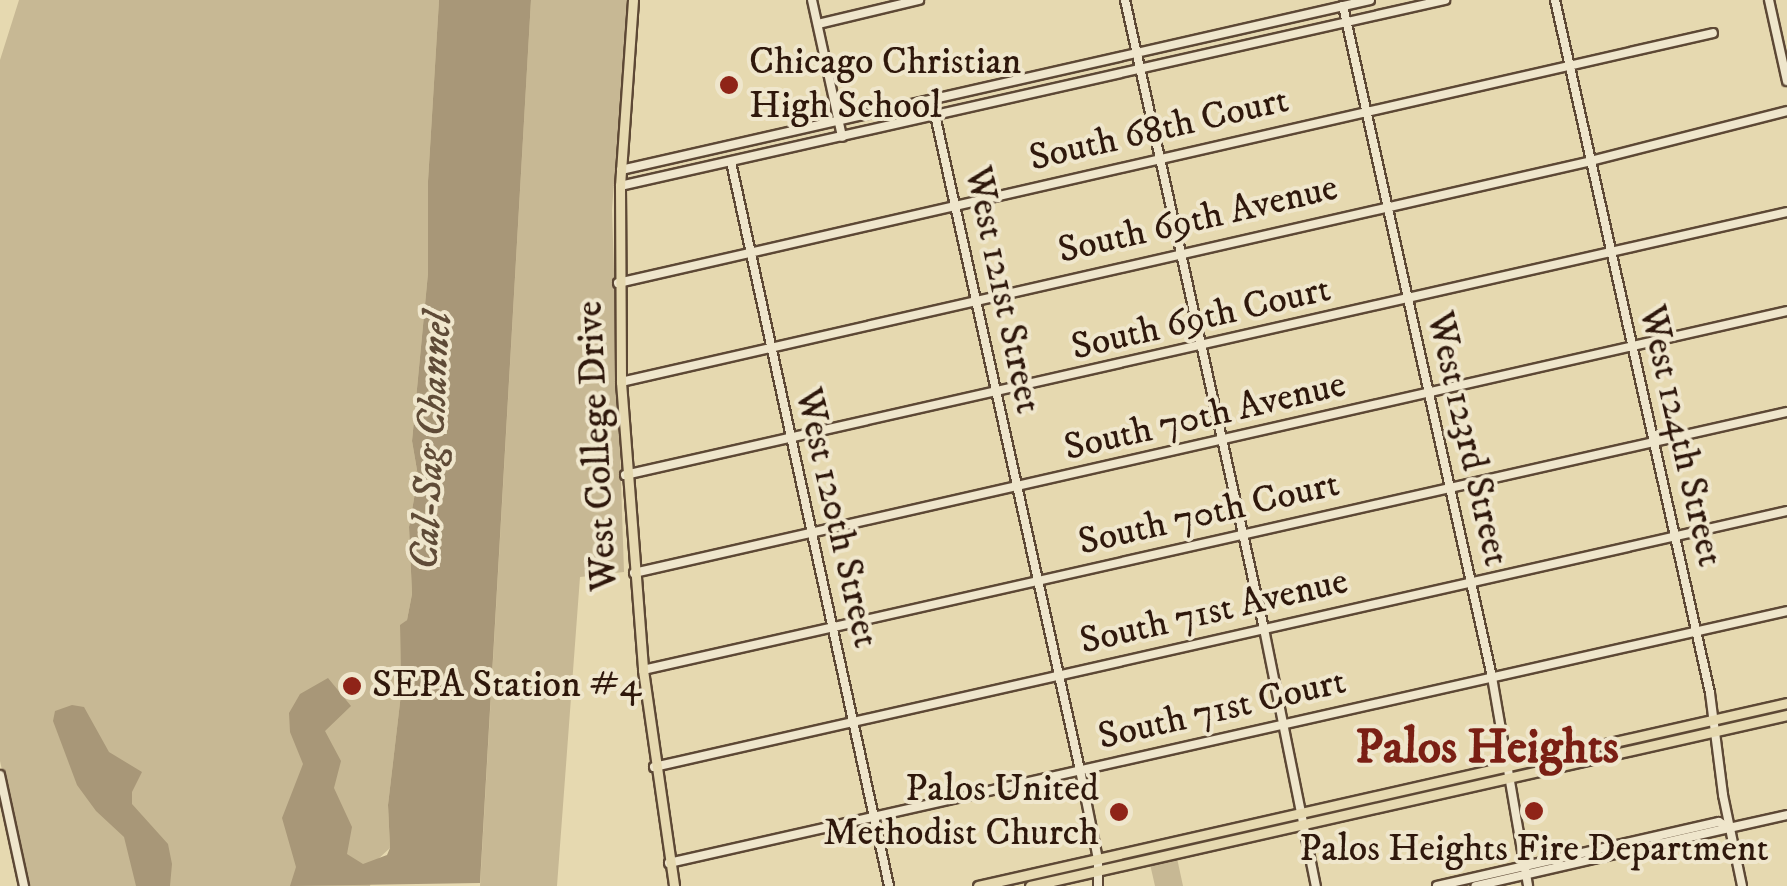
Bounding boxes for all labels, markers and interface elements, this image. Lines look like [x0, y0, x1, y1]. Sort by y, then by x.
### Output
place label: Chicago Christian High School [749, 40, 1021, 130]
marker: Chicago Christian High School [718, 74, 740, 96]
street label: South 68th Court [1025, 78, 1293, 182]
street label: West 121st Street [954, 162, 1050, 418]
street label: South 69th Avenue [1054, 166, 1342, 274]
street label: South 69th Court [1067, 267, 1335, 371]
street label: West College Drive [568, 300, 628, 592]
street label: West 124th Street [1628, 301, 1732, 571]
street label: West 123rd Street [1416, 307, 1518, 571]
water label: Cal-Sag Channel [401, 311, 463, 571]
street label: South 70th Avenue [1060, 362, 1350, 472]
street label: West 120th Street [784, 384, 888, 652]
street label: South 70th Court [1074, 462, 1344, 566]
street label: South 71st Avenue [1076, 559, 1352, 665]
street label: South 71st Court [1094, 659, 1350, 761]
place label: SEPA Station #4 [372, 663, 641, 709]
marker: SEPA Station #4 [341, 675, 363, 697]
district label: Palos Heights [1355, 720, 1619, 778]
place label: Palos United Methodist Church [823, 767, 1099, 856]
marker: Palos Heights Fire Department [1523, 800, 1545, 822]
marker: Palos United Methodist Church [1108, 801, 1130, 823]
place label: Palos Heights Fire Department [1299, 827, 1769, 873]

